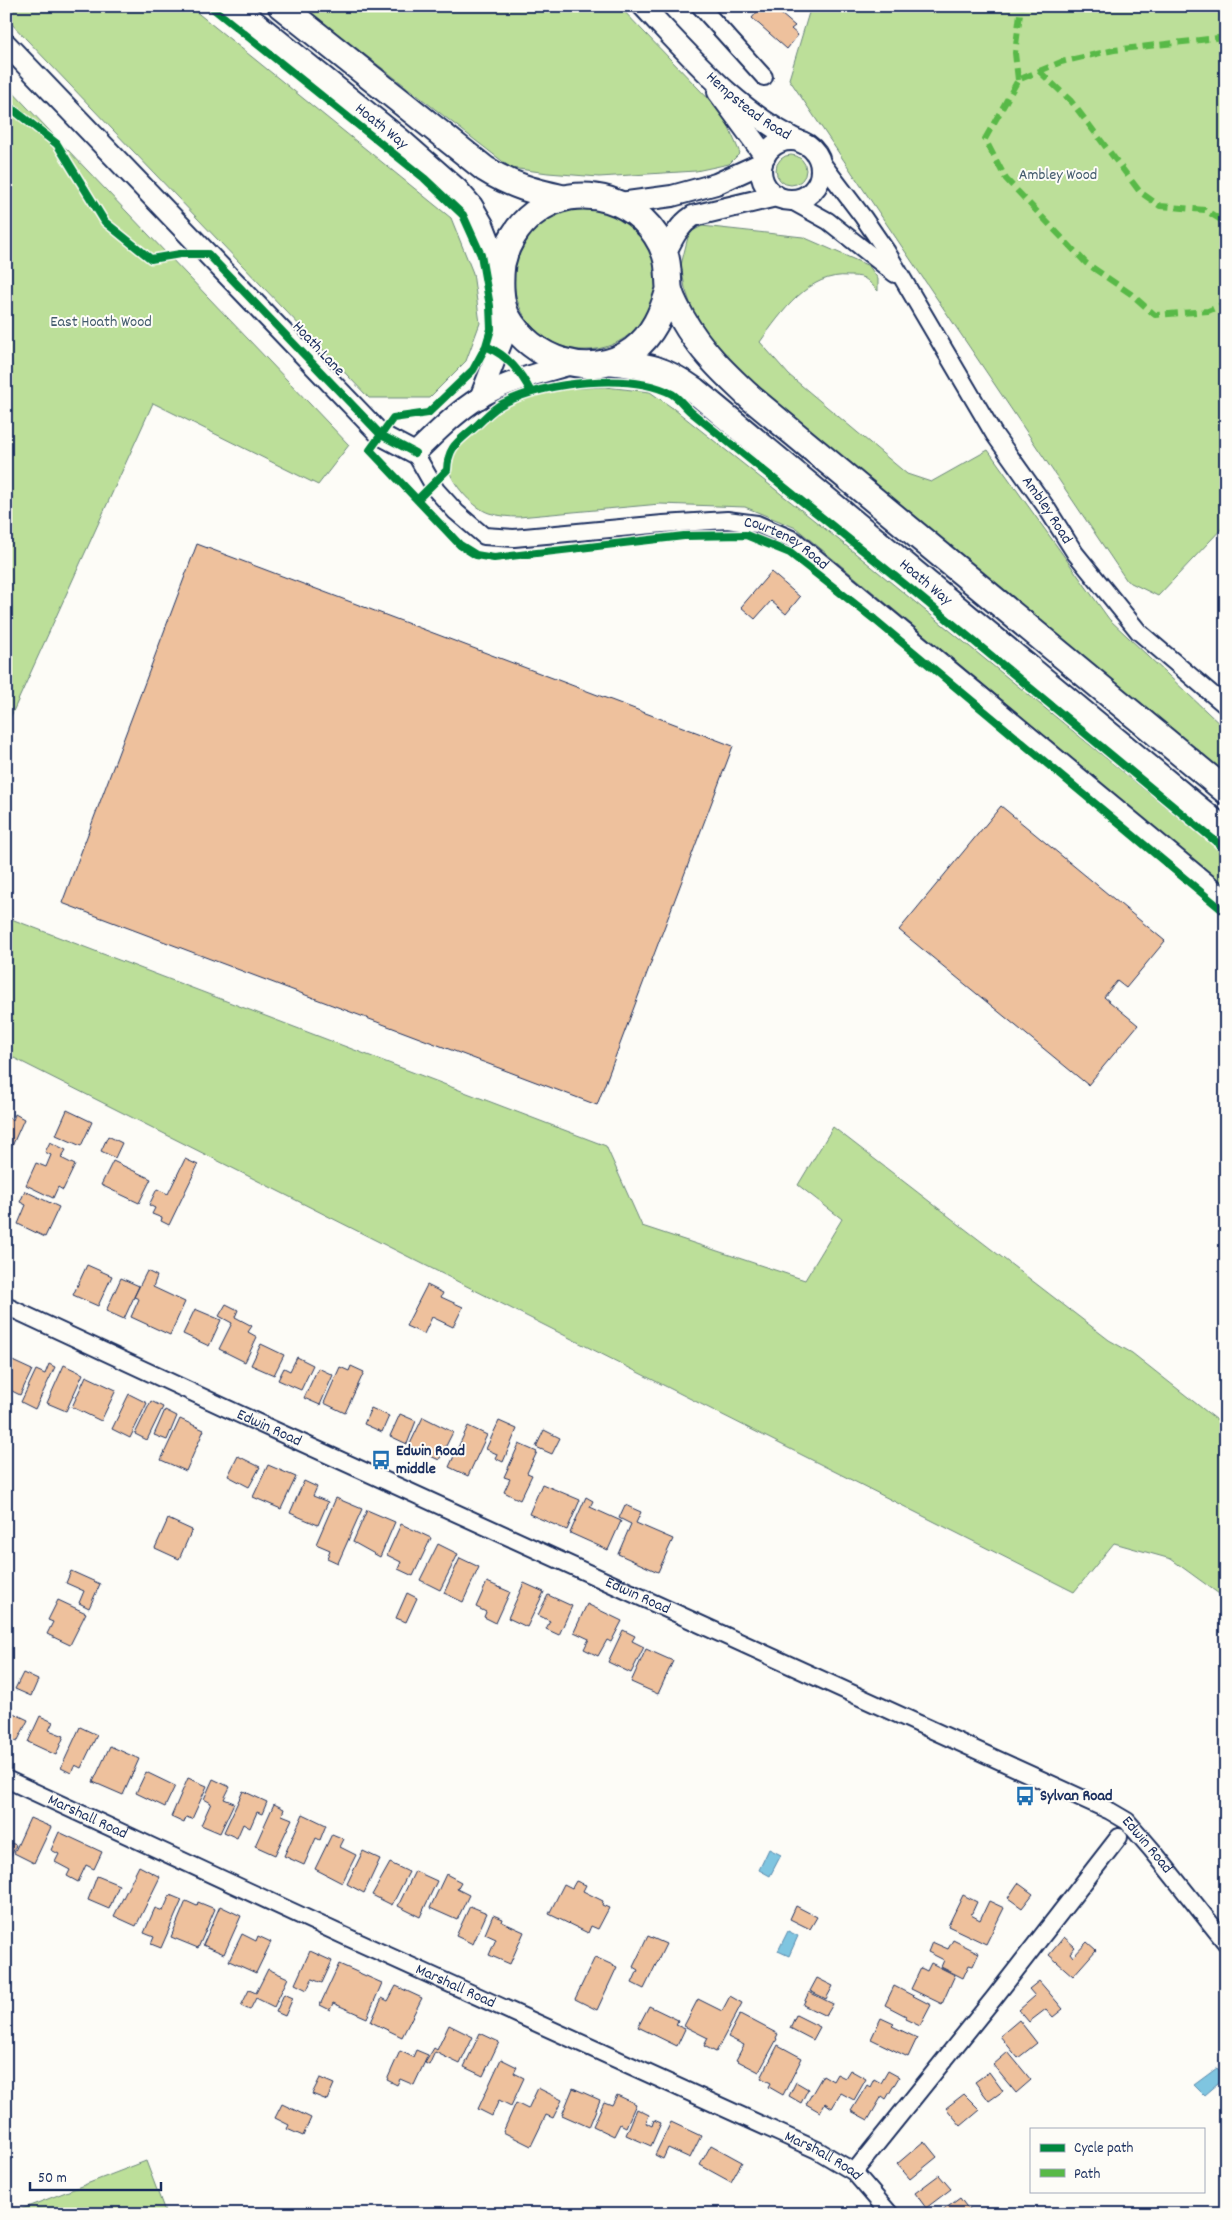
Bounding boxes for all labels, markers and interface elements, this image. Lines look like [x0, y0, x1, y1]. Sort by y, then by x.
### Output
street label: Hempstead Road [701, 66, 795, 146]
street label: Hoath Way [350, 98, 414, 156]
park label: Ambley Wood [1019, 164, 1097, 187]
park label: East Hoath Wood [50, 311, 152, 334]
street label: Hoath Lane [286, 316, 350, 382]
street label: Ambley Road [1016, 471, 1078, 549]
street label: Courteney Road [743, 511, 834, 576]
street label: Hoath Way [894, 553, 957, 612]
street label: Edwin Road [233, 1403, 305, 1453]
place label: Edwin Road middle [396, 1440, 465, 1481]
bus stop icon: Edwin Road middle [370, 1449, 392, 1471]
street label: Edwin Road [602, 1571, 674, 1621]
bus stop icon: Sylvan Road [1014, 1785, 1036, 1807]
place label: Sylvan Road [1040, 1785, 1113, 1808]
street label: Marshall Road [44, 1788, 131, 1845]
street label: Edwin Road [1116, 1811, 1178, 1879]
street label: Marshall Road [412, 1958, 499, 2014]
street label: Marshall Road [781, 2125, 868, 2186]
legend [1030, 2128, 1204, 2192]
text: Cycle path [1074, 2138, 1134, 2160]
scale bar [30, 2160, 161, 2192]
text: Path [1074, 2164, 1100, 2186]
text: 50 m [38, 2168, 67, 2190]

